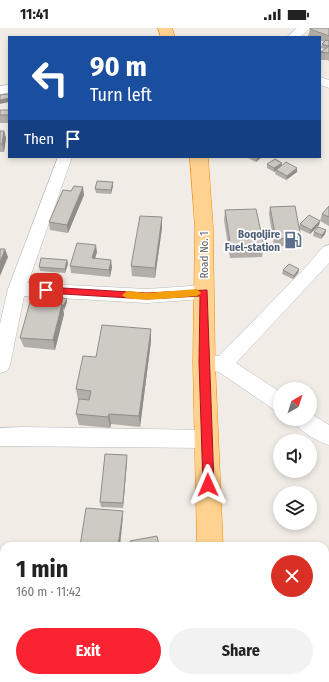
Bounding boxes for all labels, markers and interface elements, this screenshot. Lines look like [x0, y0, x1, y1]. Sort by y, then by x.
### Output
text: 11:41 [20, 5, 49, 23]
text: 90 m [90, 50, 147, 83]
icon: left [24, 52, 76, 104]
text: Turn left [90, 84, 152, 106]
icon: arrive [62, 128, 84, 150]
text: Then [24, 130, 54, 148]
place label: Boqoljire Fuel-station [225, 228, 280, 254]
fuel station icon: Boqoljire Fuel-station [283, 230, 303, 250]
street label: Road No. 1 [198, 232, 211, 278]
pin [29, 273, 63, 307]
icon: arrive [35, 279, 57, 301]
north arrow [273, 382, 317, 426]
map controls [273, 382, 317, 530]
button: sound [273, 434, 317, 478]
position arrow [187, 464, 229, 506]
button: layers [273, 486, 317, 530]
text: 1 min [16, 555, 68, 583]
button: close [271, 555, 313, 597]
text: 160 m · 11:42 [16, 584, 81, 599]
button: Exit [16, 628, 161, 674]
button: Share [169, 628, 313, 674]

